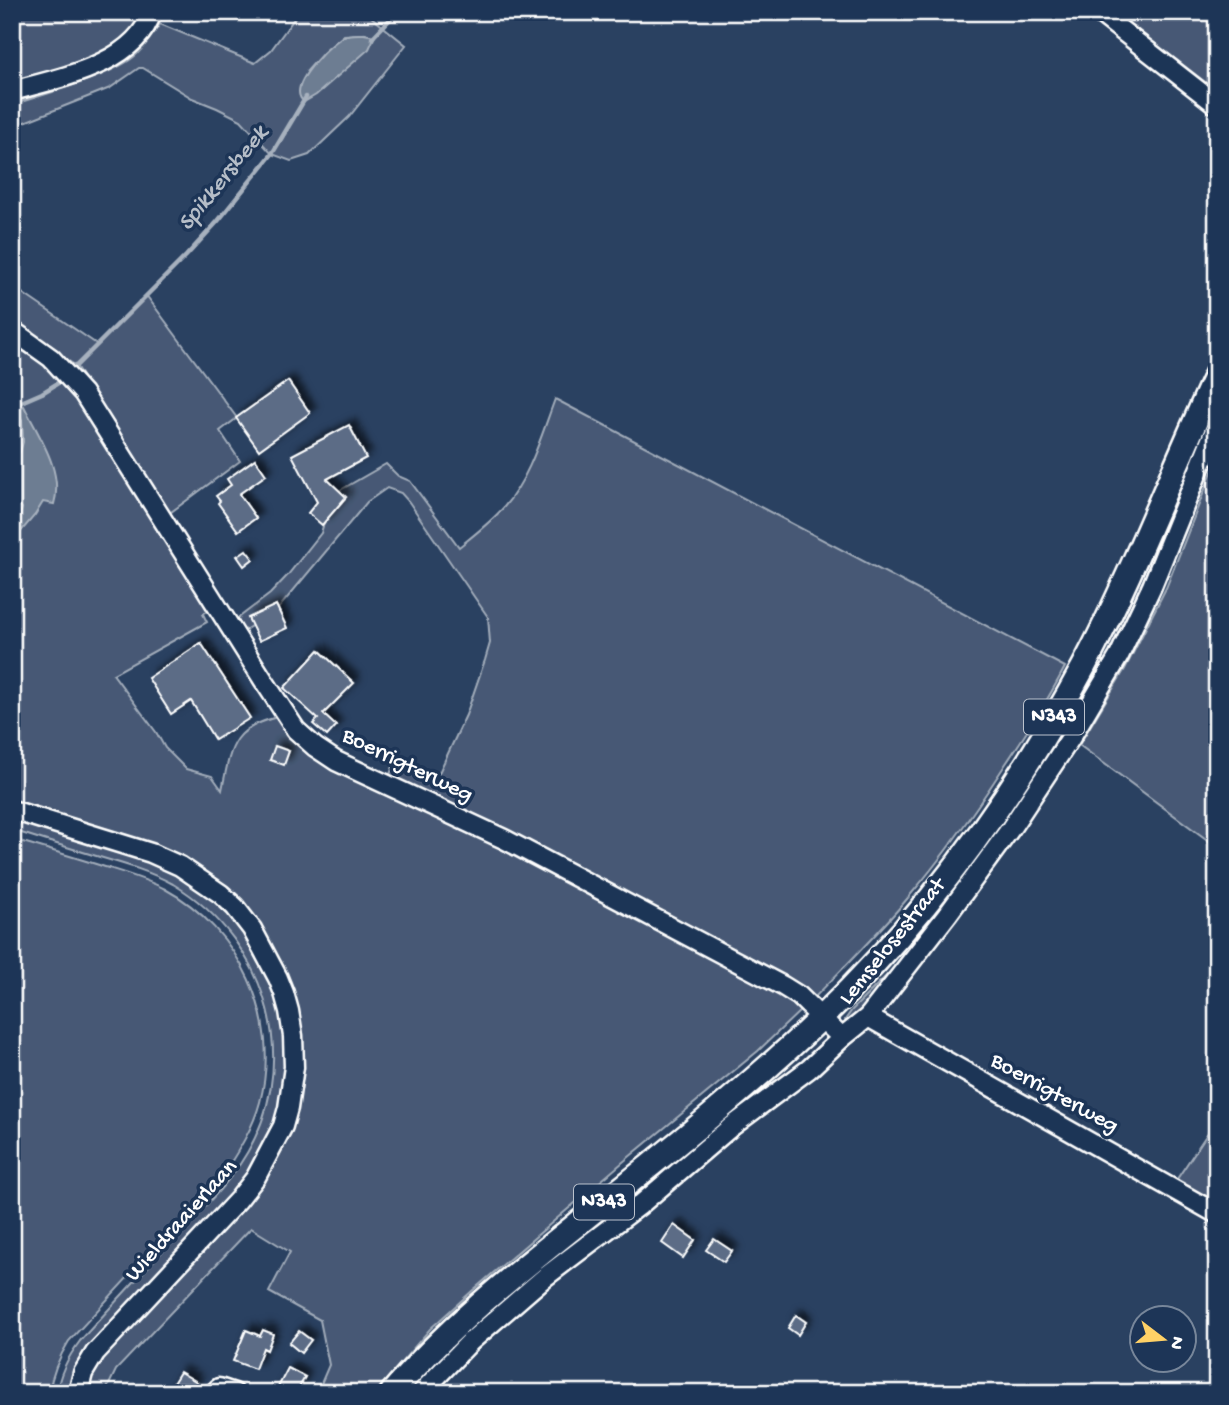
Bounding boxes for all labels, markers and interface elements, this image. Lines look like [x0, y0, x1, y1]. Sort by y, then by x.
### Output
water label: Spikkersbeek [173, 119, 277, 238]
road number: N343 [1024, 700, 1084, 734]
street label: Boerrigterweg [336, 722, 477, 809]
street label: Lemselosestraat [834, 872, 953, 1011]
street label: Boerrigterweg [984, 1047, 1123, 1140]
street label: Wieldraaierlaan [120, 1154, 244, 1288]
road number: N343 [574, 1184, 634, 1220]
north arrow [1128, 1304, 1198, 1374]
text: N [1163, 1334, 1189, 1352]

